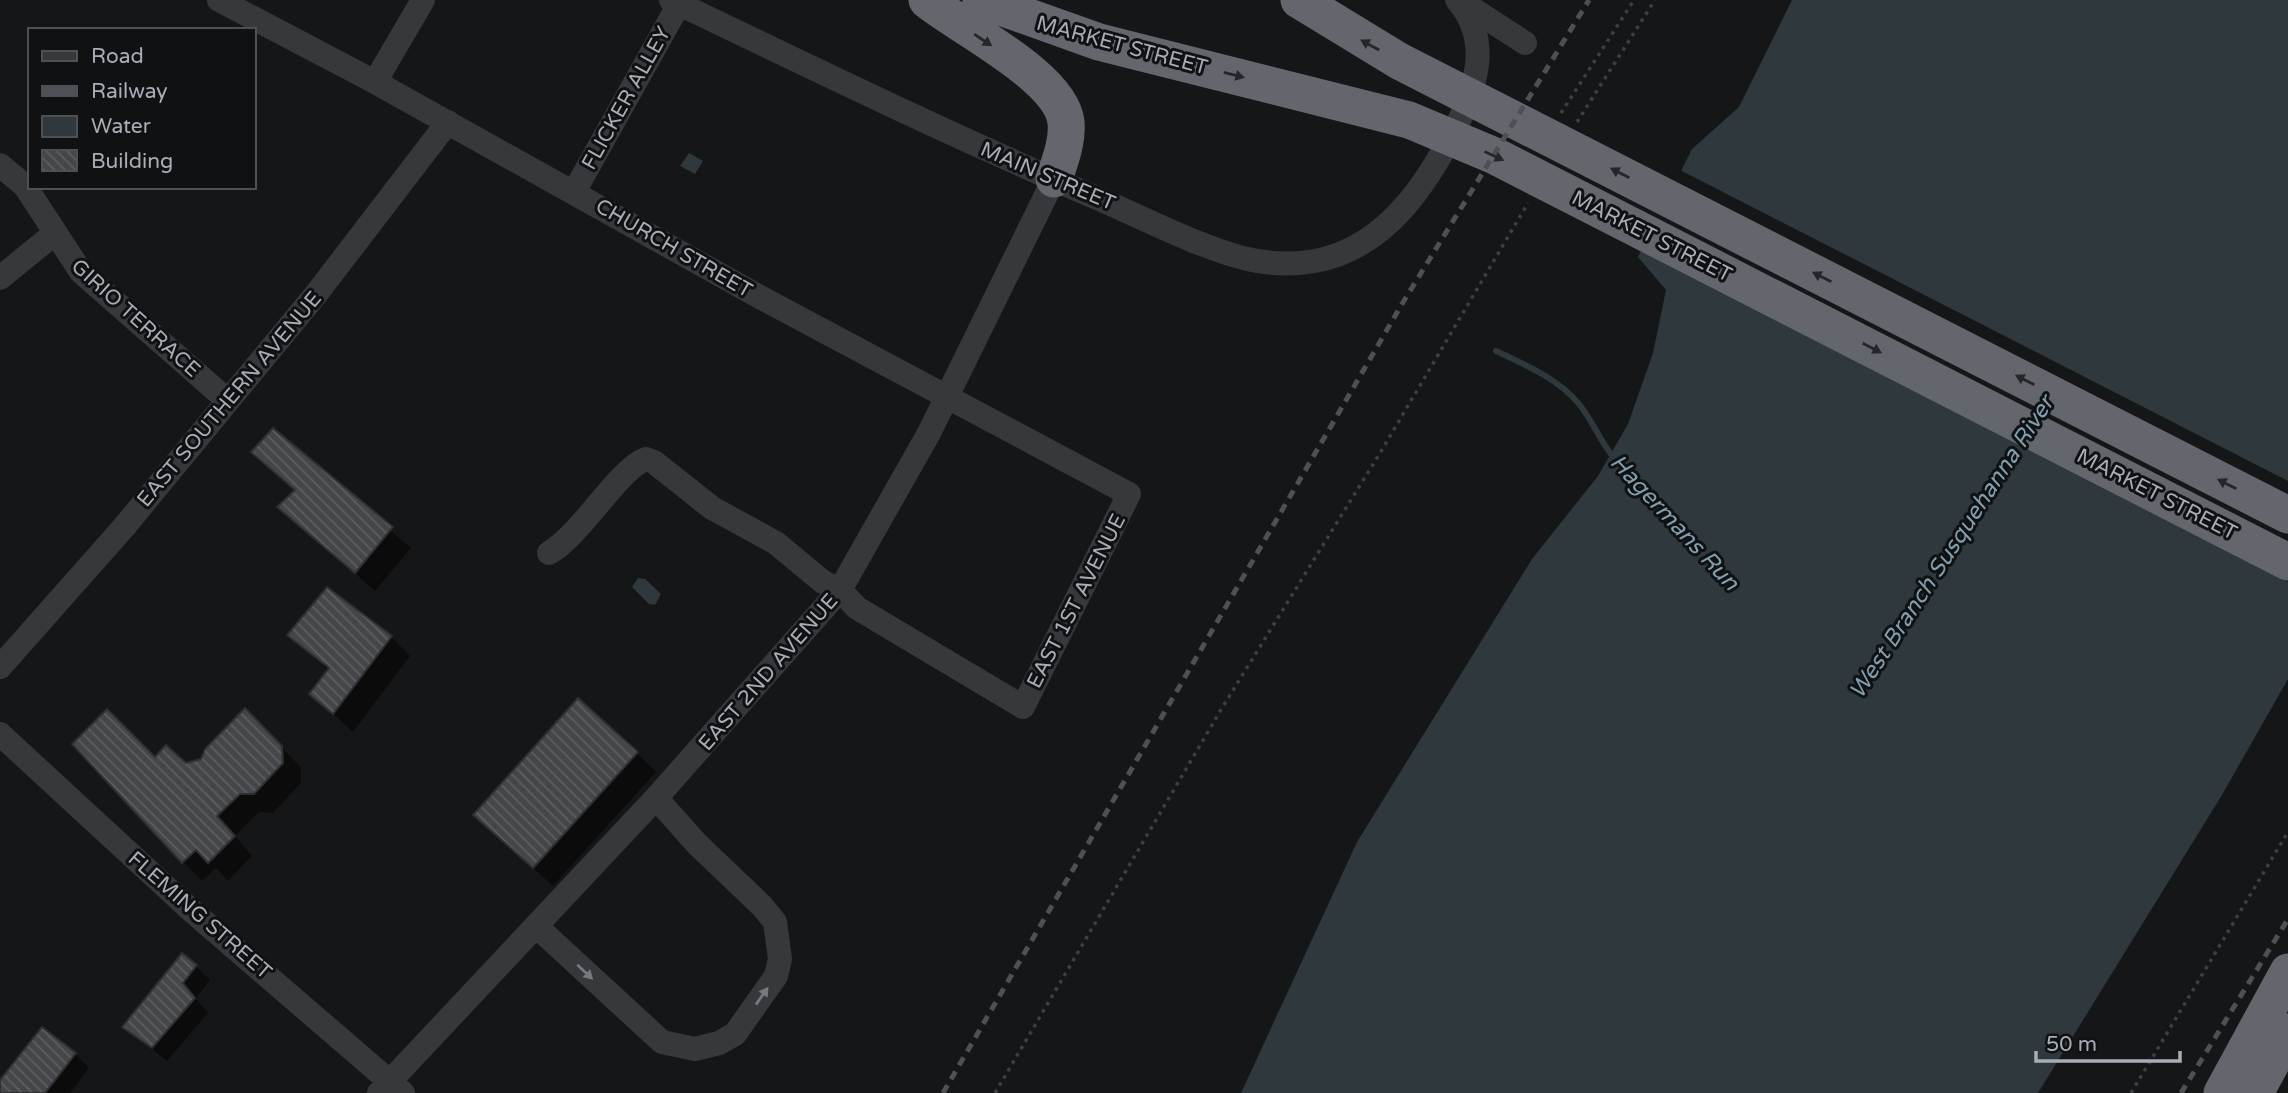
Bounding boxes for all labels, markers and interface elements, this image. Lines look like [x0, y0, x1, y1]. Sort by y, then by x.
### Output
street label: MARKET STREET [1034, 11, 1210, 80]
street label: FLICKER ALLEY [577, 22, 676, 174]
legend [28, 28, 256, 189]
one-way arrow [973, 33, 992, 46]
one-way arrow [1360, 39, 1379, 51]
text: Road [91, 44, 144, 69]
one-way arrow [1223, 70, 1245, 81]
text: Railway [91, 79, 168, 104]
text: Water [91, 114, 151, 139]
street label: MAIN STREET [977, 137, 1119, 216]
text: Building [91, 149, 173, 174]
one-way arrow [1484, 150, 1504, 162]
one-way arrow [1610, 168, 1630, 179]
street label: MARKET STREET [1568, 185, 1736, 288]
street label: CHURCH STREET [591, 193, 757, 304]
street label: GIRIO TERRACE [66, 254, 205, 383]
one-way arrow [1812, 271, 1832, 283]
street label: EAST SOUTHERN AVENUE [132, 286, 327, 512]
one-way arrow [1862, 343, 1882, 354]
one-way arrow [2015, 375, 2035, 386]
water label: West Branch Susquehanna River [1843, 388, 2062, 704]
street label: MARKET STREET [2073, 443, 2241, 546]
water label: Hagermans Run [1604, 449, 1745, 597]
one-way arrow [2217, 478, 2237, 490]
street label: EAST 1ST AVENUE [1022, 510, 1131, 692]
street label: EAST 2ND AVENUE [693, 589, 843, 756]
street label: FLEMING STREET [123, 846, 277, 985]
one-way arrow [576, 964, 593, 980]
one-way arrow [755, 987, 769, 1005]
scale bar [2036, 1020, 2180, 1064]
text: 50 m [2046, 1032, 2097, 1057]

